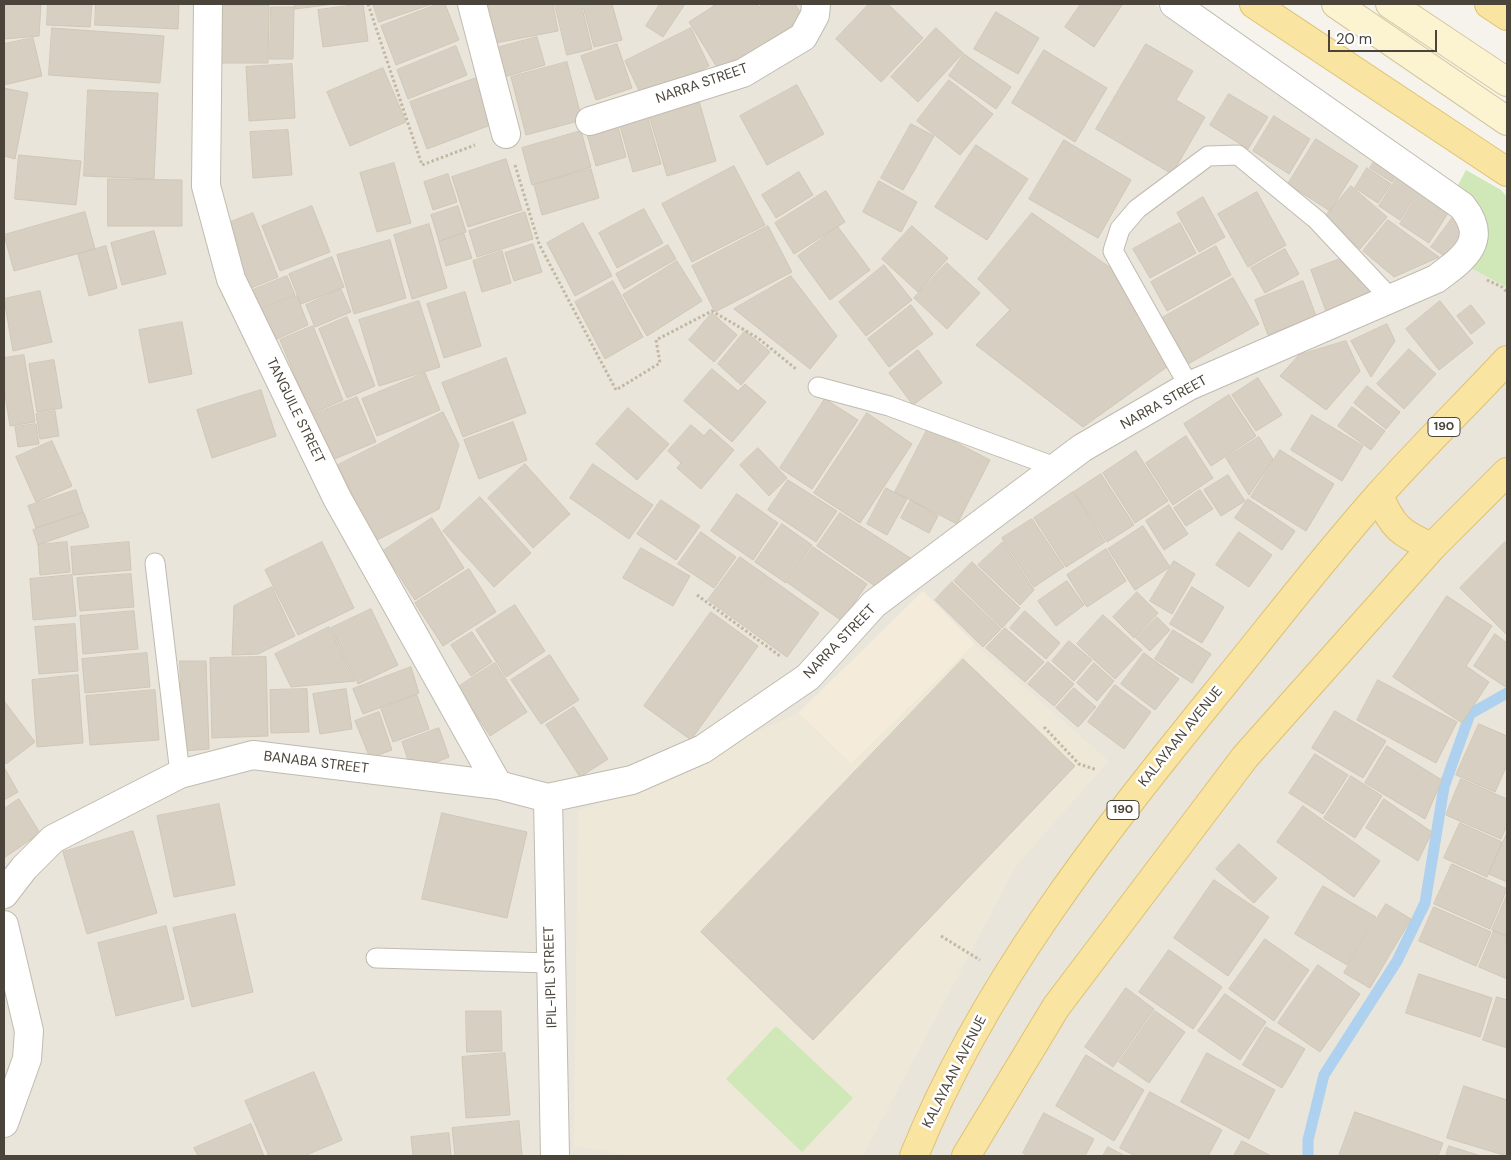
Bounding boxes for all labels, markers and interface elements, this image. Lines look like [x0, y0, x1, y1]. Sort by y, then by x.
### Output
scale bar [1331, 20, 1440, 52]
text: 20 m [1336, 29, 1372, 49]
street label: NARRA STREET [654, 60, 750, 108]
street label: TANGUILE STREET [262, 355, 328, 467]
street label: NARRA STREET [1118, 372, 1210, 434]
road number: 190 [1428, 418, 1460, 437]
street label: NARRA STREET [800, 602, 880, 682]
street label: KALAYAAN AVENUE [1135, 683, 1227, 791]
street label: BANABA STREET [263, 748, 369, 778]
road number: 190 [1107, 800, 1139, 820]
street label: IPIL-IPIL STREET [541, 926, 561, 1028]
street label: KALAYAAN AVENUE [919, 1013, 991, 1131]

